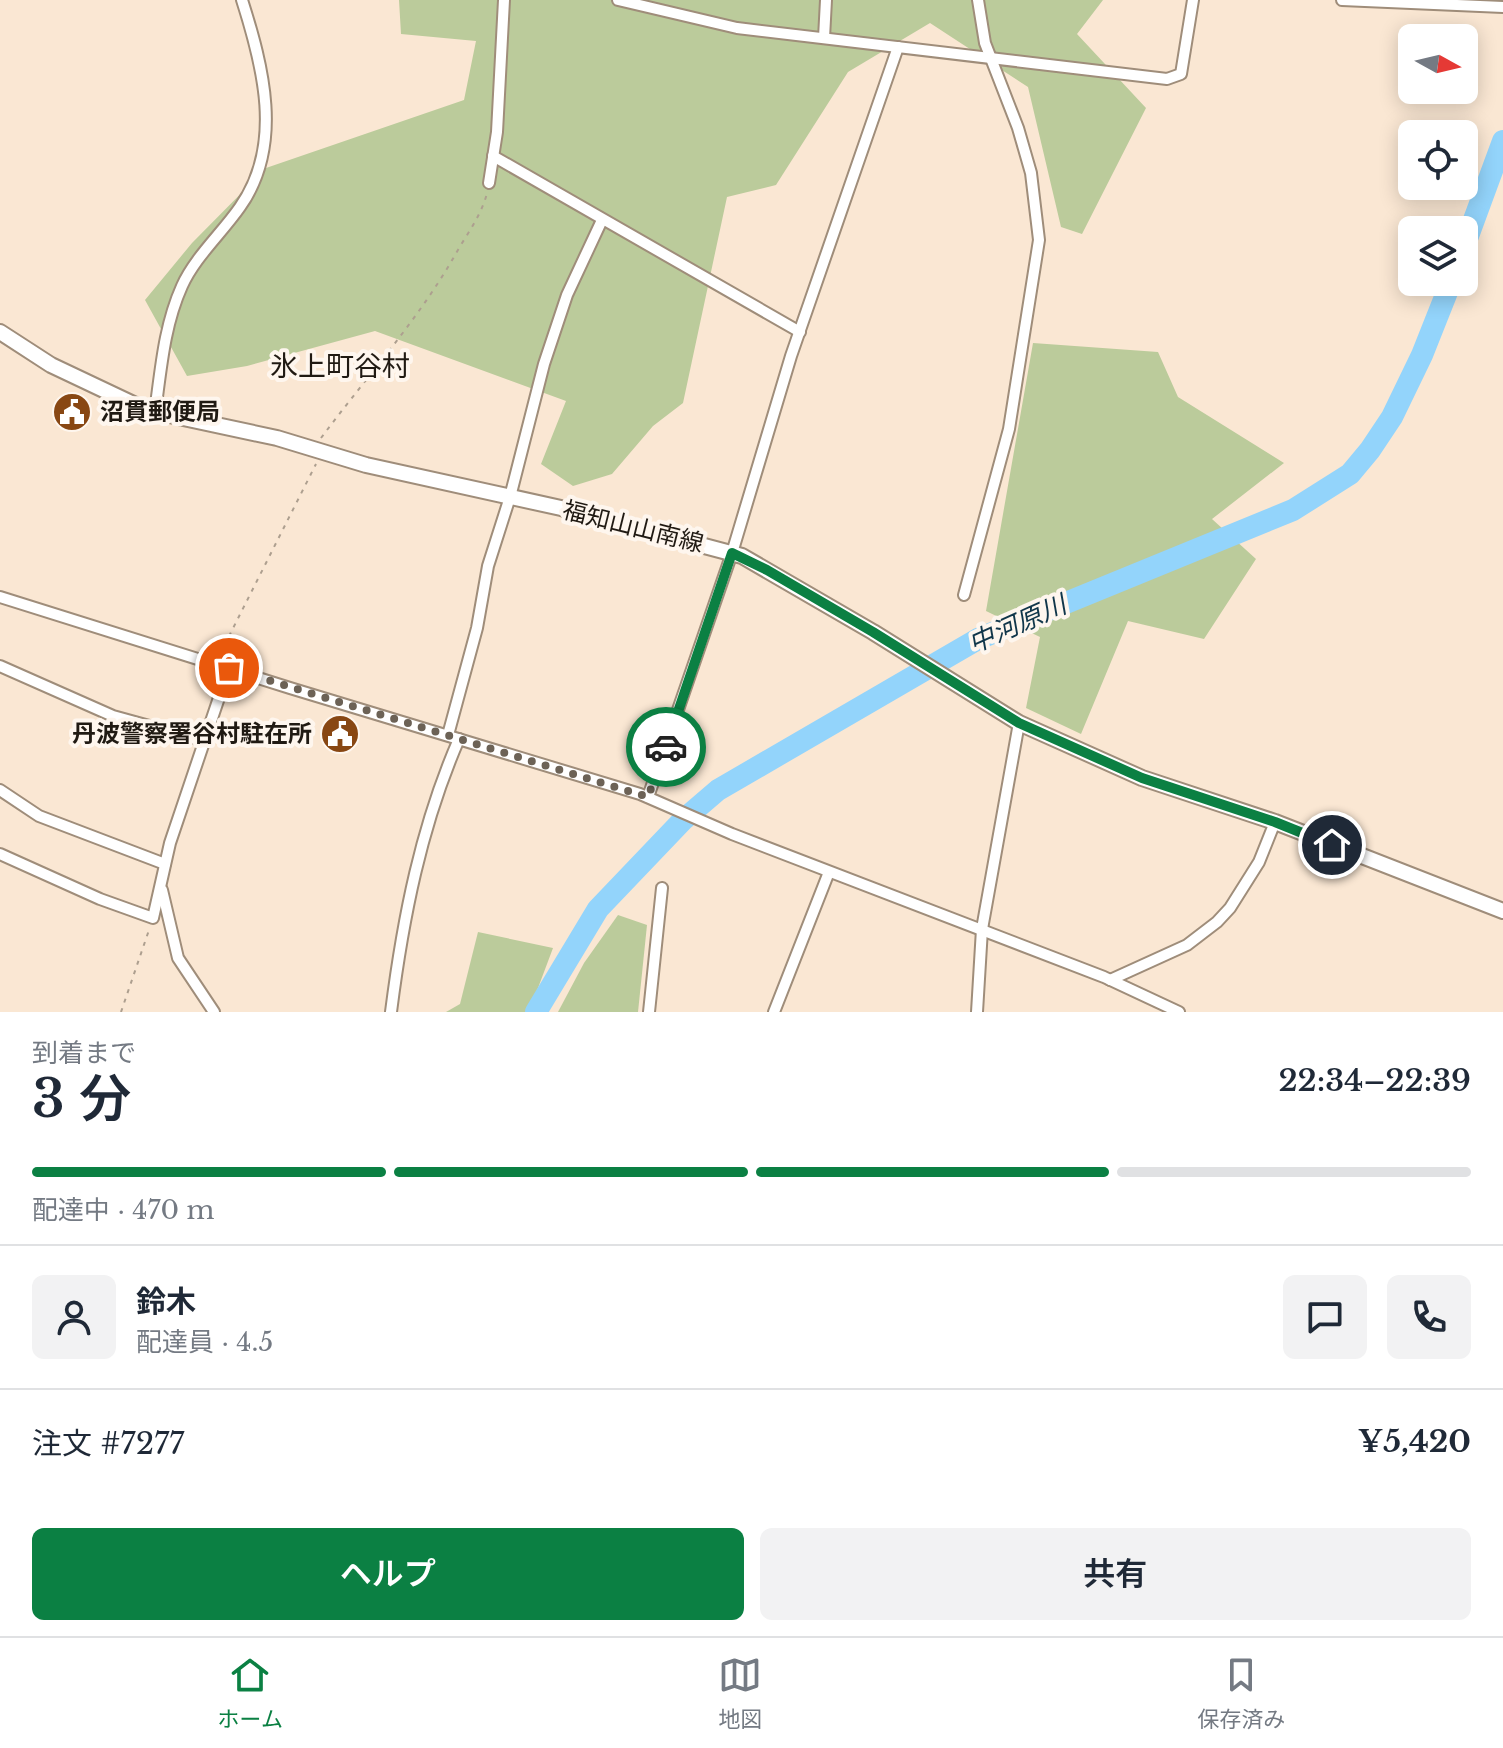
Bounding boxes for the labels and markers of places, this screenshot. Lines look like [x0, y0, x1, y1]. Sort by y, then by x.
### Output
public building icon: 沼貫郵便局 [51, 391, 93, 433]
place label: 沼貫郵便局 [100, 397, 220, 426]
pin [195, 634, 263, 702]
public building icon: 丹波警察署谷村駐在所 [319, 713, 361, 755]
place label: 丹波警察署谷村駐在所 [72, 719, 312, 748]
pin [1298, 811, 1366, 879]

